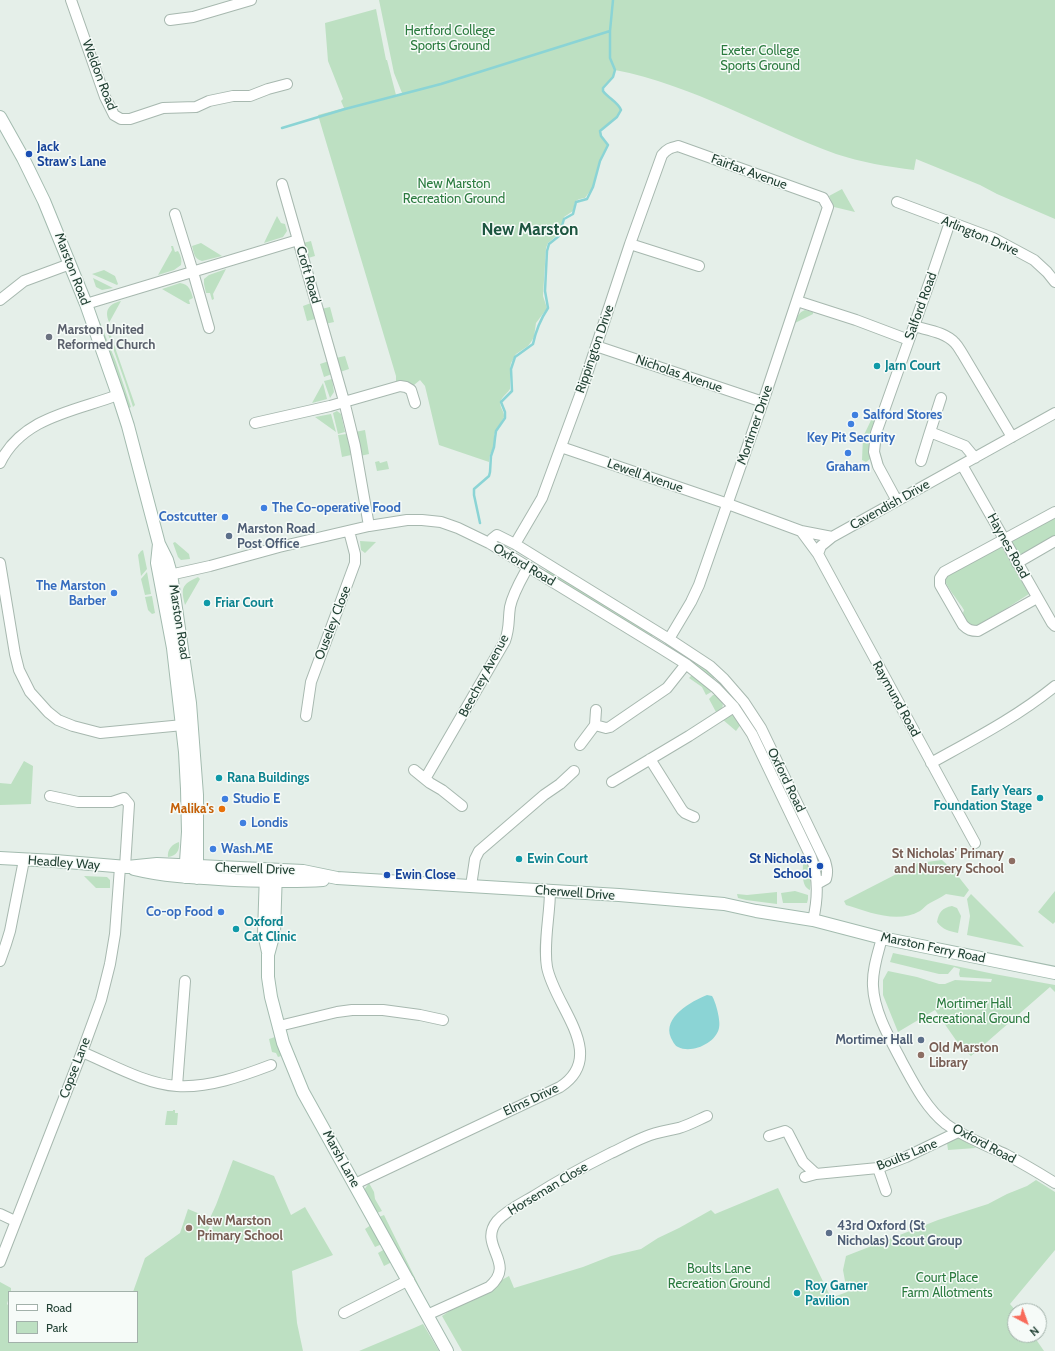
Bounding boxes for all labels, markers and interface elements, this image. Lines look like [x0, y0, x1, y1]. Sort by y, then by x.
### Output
park label: Hertford College Sports Ground [405, 23, 495, 54]
street label: Weldon Road [78, 38, 120, 112]
park label: Exeter College Sports Ground [720, 43, 800, 74]
place label: Jack Straw's Lane [37, 139, 106, 170]
marker: Jack Straw's Lane [24, 149, 34, 159]
street label: Fairfax Avenue [709, 151, 789, 193]
park label: New Marston Recreation Ground [403, 176, 505, 207]
street label: Arlington Drive [939, 213, 1021, 259]
district label: New Marston [482, 220, 578, 240]
street label: Marston Road [51, 231, 93, 307]
street label: Croft Road [292, 245, 324, 305]
street label: Salford Road [902, 270, 940, 342]
street label: Rippington Drive [573, 303, 617, 395]
place label: Marston United Reformed Church [57, 322, 155, 353]
marker: Marston United Reformed Church [44, 332, 54, 342]
street label: Nicholas Avenue [634, 352, 724, 396]
place label: Jarn Court [885, 358, 941, 374]
marker: Jarn Court [872, 361, 882, 371]
street label: Mortimer Drive [734, 383, 776, 467]
place label: Salford Stores [863, 407, 942, 423]
marker: Salford Stores [850, 410, 860, 420]
marker: Key Pit Security [846, 419, 856, 429]
place label: Key Pit Security [807, 430, 895, 446]
marker: Graham [843, 448, 853, 458]
street label: Lewell Avenue [605, 456, 685, 496]
place label: Graham [826, 459, 870, 475]
street label: Cavendish Drive [847, 477, 933, 533]
place label: The Co-operative Food [272, 500, 401, 516]
marker: The Co-operative Food [259, 503, 269, 513]
place label: Costcutter [159, 509, 217, 525]
street label: Haynes Road [984, 511, 1032, 581]
marker: Costcutter [220, 512, 230, 522]
place label: Marston Road Post Office [237, 521, 315, 552]
marker: Marston Road Post Office [224, 531, 234, 541]
street label: Oxford Road [490, 540, 558, 590]
place label: The Marston Barber [36, 578, 106, 609]
street label: Marston Road [165, 583, 193, 661]
street label: Ouseley Close [312, 584, 354, 662]
marker: The Marston Barber [109, 588, 119, 598]
place label: Friar Court [215, 595, 274, 611]
marker: Friar Court [202, 598, 212, 608]
street label: Beechey Avenue [456, 632, 512, 720]
street label: Raymund Road [869, 658, 923, 740]
street label: Oxford Road [764, 745, 808, 815]
place label: Rana Buildings [227, 770, 310, 786]
marker: Rana Buildings [214, 773, 224, 783]
place label: Early Years Foundation Stage [933, 783, 1032, 814]
place label: Studio E [233, 791, 280, 807]
marker: Early Years Foundation Stage [1035, 793, 1045, 803]
marker: Studio E [220, 794, 230, 804]
place label: Malika's [170, 801, 214, 817]
marker: Malika's [217, 804, 227, 814]
place label: Londis [251, 815, 288, 831]
marker: Londis [238, 818, 248, 828]
place label: Wash.ME [221, 841, 273, 857]
marker: Wash.ME [208, 844, 218, 854]
place label: St Nicholas' Primary and Nursery School [892, 846, 1004, 877]
place label: Ewin Court [527, 851, 588, 867]
place label: St Nicholas School [749, 851, 812, 882]
street label: Headley Way [27, 853, 101, 873]
marker: Ewin Court [514, 854, 524, 864]
marker: St Nicholas' Primary and Nursery School [1007, 856, 1017, 866]
street label: Cherwell Drive [215, 860, 295, 878]
marker: St Nicholas School [815, 861, 825, 871]
place label: Ewin Close [395, 867, 456, 883]
marker: Ewin Close [382, 870, 392, 880]
street label: Cherwell Drive [535, 882, 615, 904]
place label: Co-op Food [146, 904, 213, 920]
marker: Co-op Food [216, 907, 226, 917]
place label: Oxford Cat Clinic [244, 914, 296, 945]
marker: Oxford Cat Clinic [231, 924, 241, 934]
street label: Marston Ferry Road [879, 929, 987, 967]
park label: Mortimer Hall Recreational Ground [918, 996, 1030, 1027]
place label: Mortimer Hall [835, 1032, 913, 1048]
street label: Copse Lane [56, 1035, 94, 1101]
marker: Mortimer Hall [916, 1035, 926, 1045]
place label: Old Marston Library [929, 1040, 999, 1071]
marker: Old Marston Library [916, 1050, 926, 1060]
street label: Elms Drive [501, 1080, 561, 1120]
street label: Oxford Road [950, 1121, 1018, 1167]
street label: Marsh Lane [319, 1128, 363, 1190]
street label: Boults Lane [874, 1136, 940, 1174]
street label: Horseman Close [505, 1159, 591, 1219]
place label: New Marston Primary School [197, 1213, 283, 1244]
place label: 43rd Oxford (St Nicholas) Scout Group [837, 1218, 962, 1249]
marker: New Marston Primary School [184, 1223, 194, 1233]
marker: 43rd Oxford (St Nicholas) Scout Group [824, 1228, 834, 1238]
park label: Boults Lane Recreation Ground [668, 1261, 770, 1292]
park label: Court Place Farm Allotments [901, 1270, 993, 1301]
place label: Roy Garner Pavilion [805, 1278, 868, 1309]
marker: Roy Garner Pavilion [792, 1288, 802, 1298]
legend [8, 1291, 138, 1343]
text: Road [46, 1300, 72, 1315]
north arrow [1007, 1303, 1047, 1343]
text: Park [46, 1320, 68, 1335]
text: N [1027, 1323, 1042, 1339]

